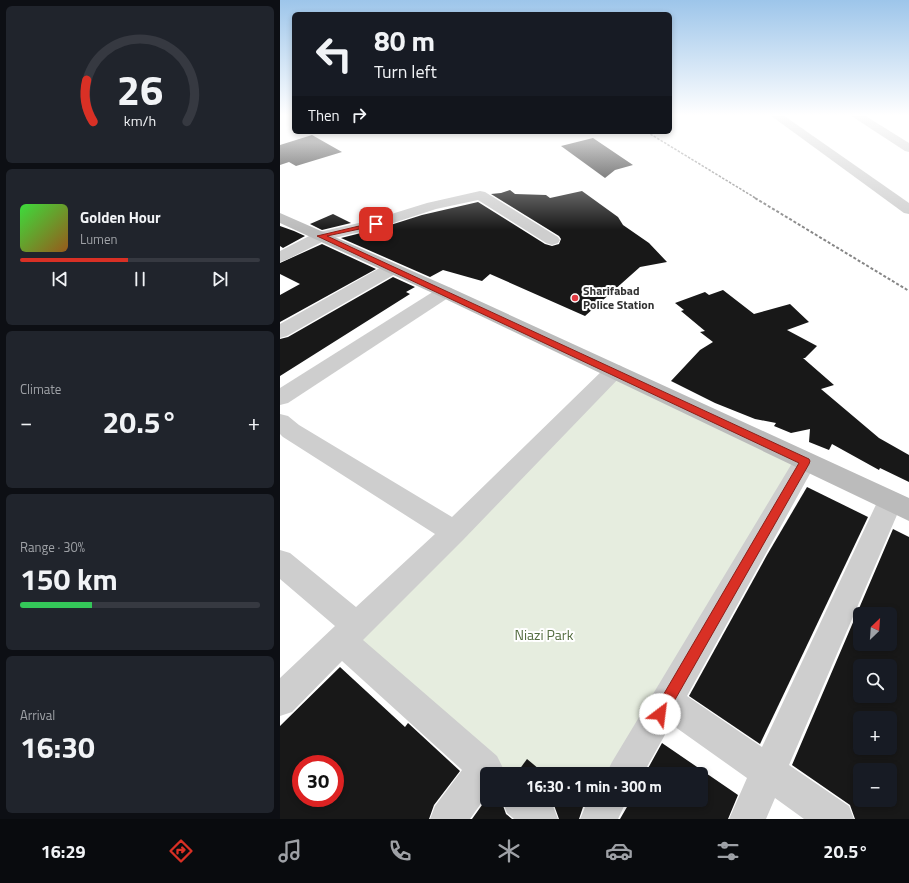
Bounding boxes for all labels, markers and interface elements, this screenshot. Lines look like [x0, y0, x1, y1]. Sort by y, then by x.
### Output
text: 80 m [374, 19, 435, 62]
icon: left [308, 28, 360, 80]
text: 26 [117, 58, 163, 121]
text: Turn left [374, 58, 437, 85]
text: Then [308, 104, 340, 127]
icon: right [348, 104, 370, 126]
text: km/h [124, 110, 156, 132]
text: Golden Hour [80, 206, 161, 229]
pin [359, 207, 393, 241]
icon: arrive [365, 213, 387, 235]
text: Lumen [80, 229, 117, 249]
icon: previous [49, 268, 71, 290]
icon: pause [129, 268, 151, 290]
icon: next [209, 268, 231, 290]
place label: Sharifabad Police Station [583, 281, 654, 314]
marker: Sharifabad Police Station [570, 293, 580, 303]
text: Climate [20, 379, 61, 399]
text: 20.5° [103, 399, 177, 445]
text: − [20, 405, 32, 439]
text: + [248, 405, 260, 439]
text: Range · 30% [20, 537, 85, 557]
text: 150 km [20, 556, 118, 602]
north arrow [853, 607, 897, 651]
map controls [853, 607, 897, 807]
park label: Niazi Park [515, 624, 574, 645]
button: search [853, 659, 897, 703]
position arrow [639, 693, 681, 735]
text: Arrival [20, 705, 55, 725]
button: + [853, 711, 897, 755]
text: 16:30 [20, 724, 95, 770]
speed limit sign: 30 [292, 755, 344, 807]
button: − [853, 763, 897, 807]
text: 16:30 · 1 min · 300 m [526, 775, 662, 798]
icon: directions [167, 837, 195, 865]
icon: music [276, 837, 304, 865]
icon: phone [386, 837, 414, 865]
icon: climate [495, 837, 523, 865]
icon: car [605, 837, 633, 865]
icon: filters [714, 837, 742, 865]
text: 16:29 [41, 838, 86, 865]
text: 20.5° [823, 838, 868, 865]

